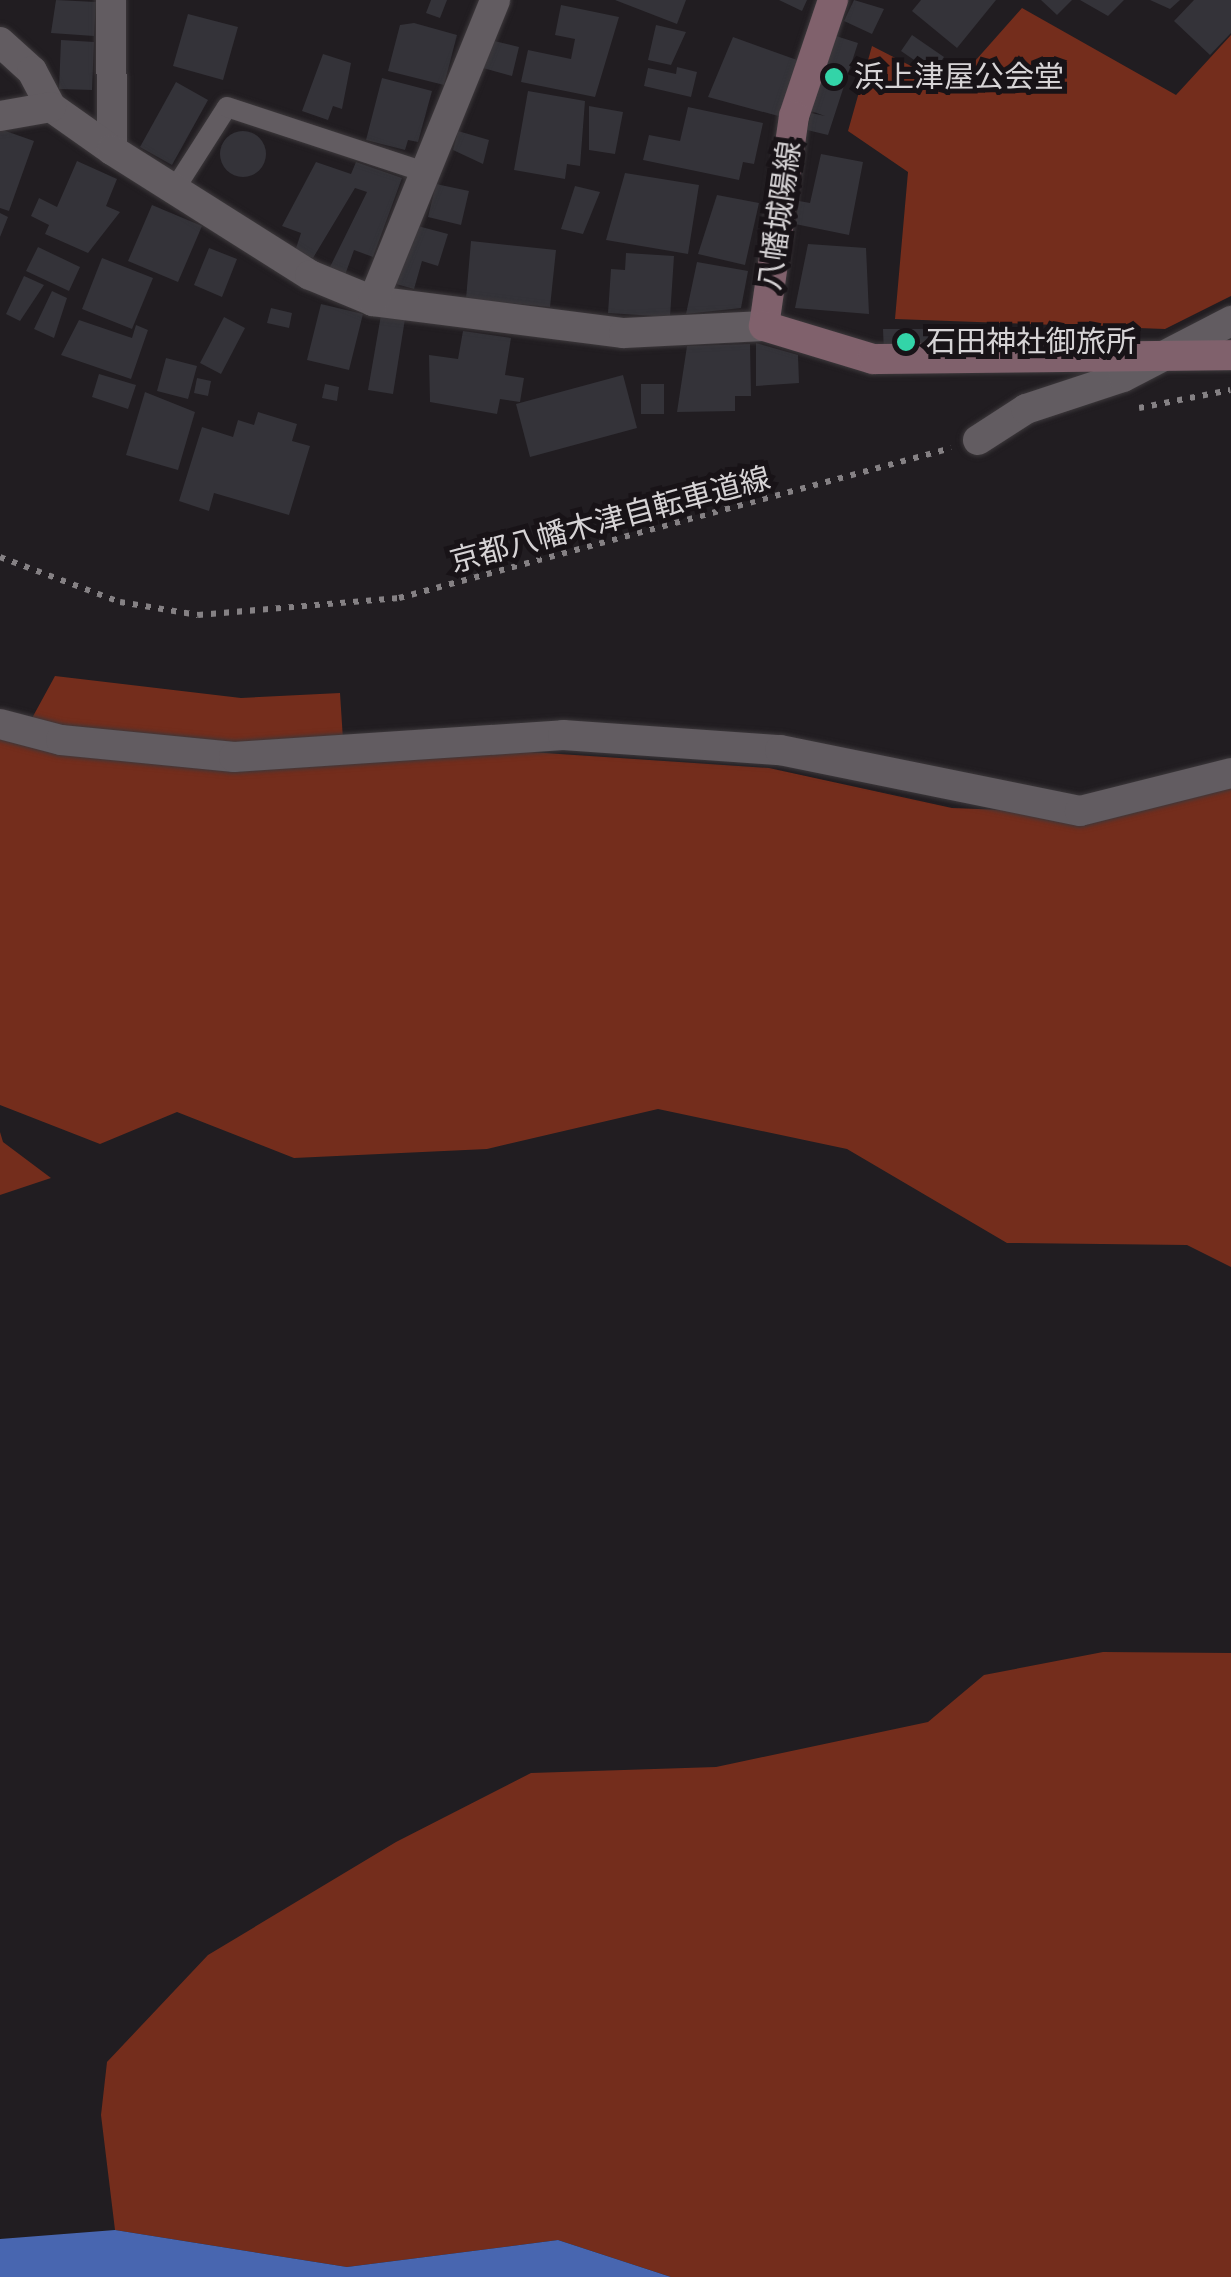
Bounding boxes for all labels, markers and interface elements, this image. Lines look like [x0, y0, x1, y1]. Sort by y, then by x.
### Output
place label: 浜上津屋公会堂 [854, 59, 1064, 95]
marker: 浜上津屋公会堂 [823, 66, 845, 88]
street label: 八幡城陽線 [752, 139, 808, 293]
place label: 石田神社御旅所 [926, 324, 1136, 360]
marker: 石田神社御旅所 [895, 331, 917, 353]
street label: 京都八幡木津自転車道線 [446, 460, 774, 580]

